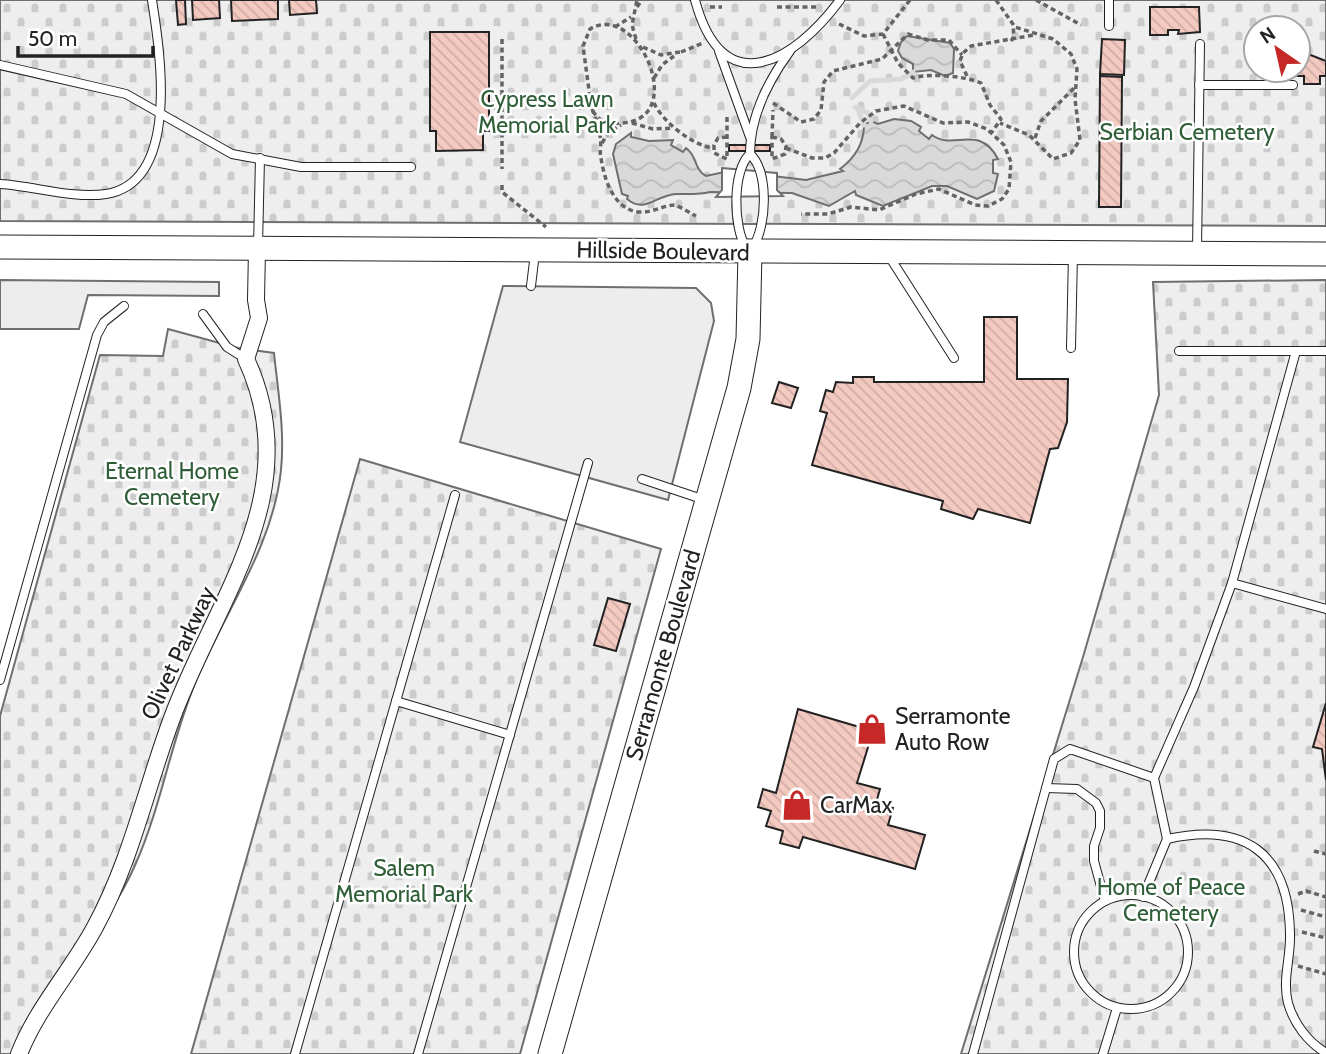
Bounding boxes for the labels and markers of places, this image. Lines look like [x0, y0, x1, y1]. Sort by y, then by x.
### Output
place label: Serramonte Auto Row [895, 702, 1011, 756]
shop icon: Serramonte Auto Row [855, 712, 889, 746]
shop icon: CarMax [780, 788, 814, 822]
place label: CarMax [820, 791, 892, 819]

